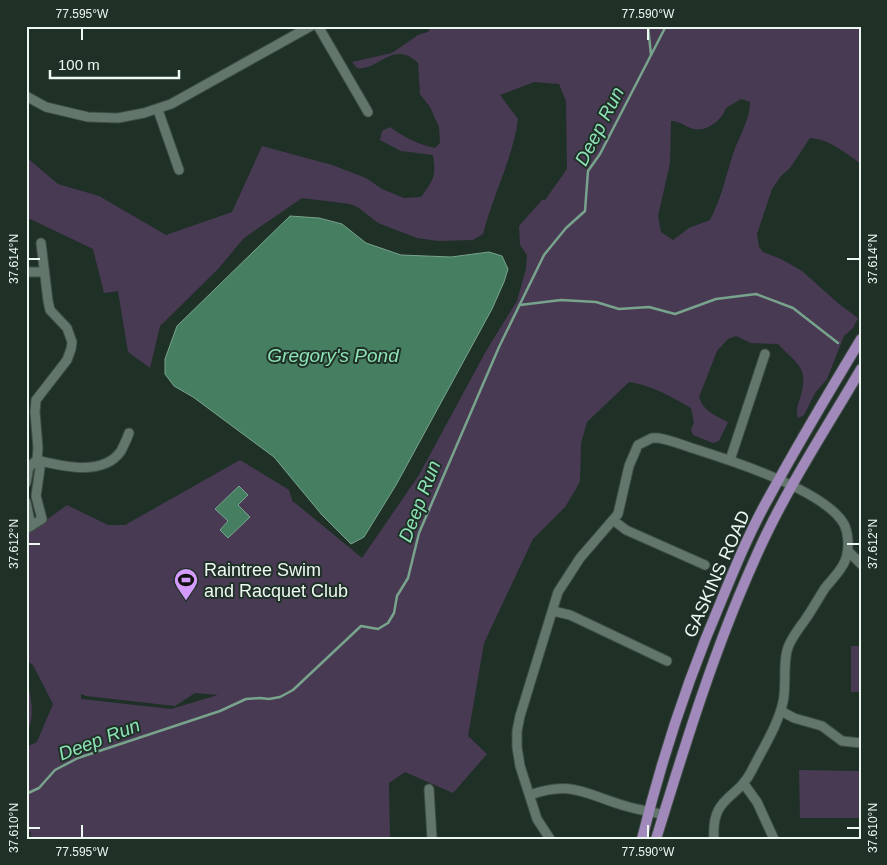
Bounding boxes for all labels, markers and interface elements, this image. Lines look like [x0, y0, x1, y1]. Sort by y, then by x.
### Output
text: 77.595°W [56, 7, 109, 21]
text: 77.590°W [622, 7, 675, 21]
scale bar [50, 48, 179, 80]
text: 100 m [58, 56, 100, 73]
water label: Deep Run [571, 83, 628, 169]
text: 37.614°N [7, 234, 21, 284]
text: 37.614°N [866, 234, 880, 284]
water label: Gregory's Pond [267, 345, 400, 366]
water label: Deep Run [394, 457, 445, 545]
street label: GASKINS ROAD [680, 507, 754, 641]
text: 37.612°N [7, 519, 21, 569]
text: 37.612°N [866, 519, 880, 569]
place label: Raintree Swim and Racquet Club [204, 560, 348, 601]
sports icon: Raintree Swim and Racquet Club [173, 567, 199, 601]
water label: Deep Run [55, 714, 143, 765]
text: 37.610°N [7, 803, 21, 853]
text: 37.610°N [866, 803, 880, 853]
text: 77.595°W [56, 845, 109, 859]
text: 77.590°W [622, 845, 675, 859]

